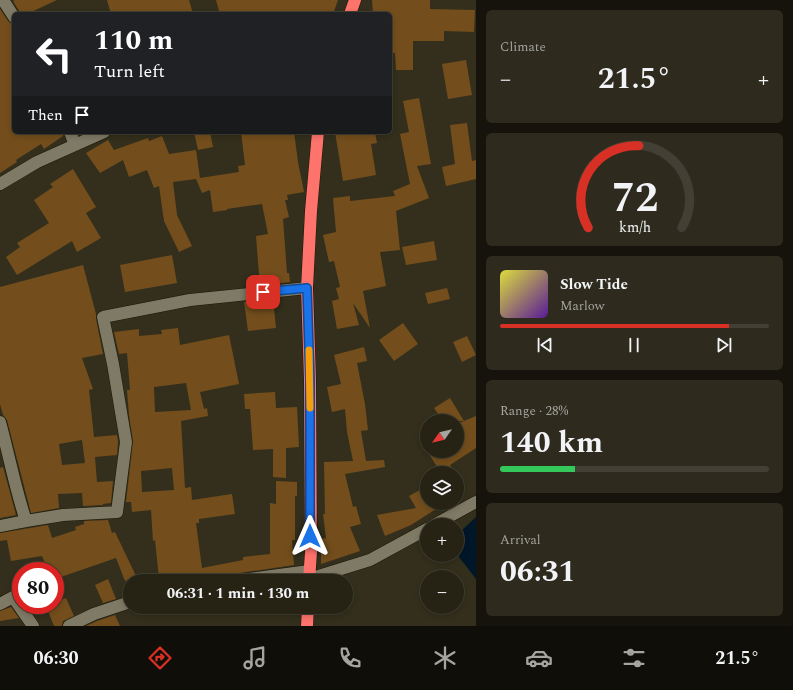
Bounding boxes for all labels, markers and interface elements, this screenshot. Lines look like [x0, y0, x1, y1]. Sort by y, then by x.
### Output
text: 110 m [94, 19, 173, 62]
icon: left [28, 28, 80, 80]
text: Climate [500, 37, 546, 57]
text: 21.5° [598, 56, 671, 102]
text: Turn left [94, 58, 165, 85]
text: − [500, 63, 511, 96]
text: + [758, 63, 769, 96]
text: Then [28, 104, 63, 127]
icon: arrive [71, 104, 93, 126]
text: 72 [611, 167, 658, 230]
text: km/h [618, 216, 651, 238]
text: Slow Tide [560, 273, 628, 296]
pin [246, 275, 280, 309]
icon: arrive [252, 281, 274, 303]
text: Marlow [560, 296, 605, 316]
icon: previous [534, 334, 556, 356]
icon: pause [623, 334, 645, 356]
icon: next [713, 334, 735, 356]
text: Range · 28% [500, 401, 568, 421]
north arrow [420, 414, 464, 458]
map controls [420, 414, 464, 614]
text: 140 km [500, 420, 603, 466]
button: layers [420, 466, 464, 510]
position arrow [289, 515, 331, 557]
button: + [420, 518, 464, 562]
text: Arrival [500, 530, 541, 550]
text: 06:31 [500, 549, 575, 595]
speed limit sign: 80 [12, 562, 64, 614]
button: − [420, 570, 464, 614]
text: 06:31 · 1 min · 130 m [167, 582, 309, 605]
icon: directions [146, 644, 174, 672]
icon: music [241, 644, 269, 672]
icon: phone [336, 644, 364, 672]
icon: climate [431, 644, 459, 672]
icon: car [525, 644, 553, 672]
icon: filters [620, 644, 648, 672]
text: 06:30 [33, 645, 79, 672]
text: 21.5° [715, 645, 759, 672]

